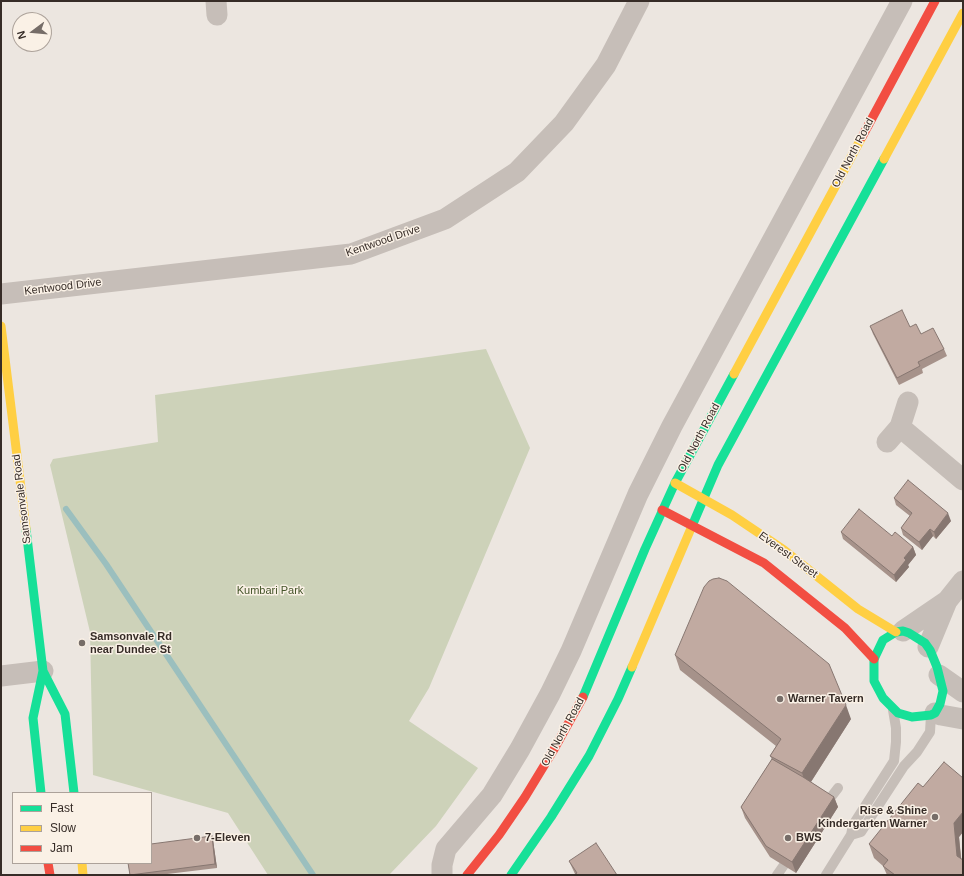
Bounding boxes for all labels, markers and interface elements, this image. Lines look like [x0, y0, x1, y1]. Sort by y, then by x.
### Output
north arrow [12, 12, 52, 52]
text: N [15, 30, 28, 41]
street label: Old North Road [829, 116, 877, 190]
street label: Kentwood Drive [344, 222, 422, 260]
street label: Kentwood Drive [24, 276, 102, 298]
street label: Old North Road [675, 401, 723, 475]
street label: Samsonvale Road [10, 454, 34, 544]
street label: Everest Street [756, 529, 820, 581]
park label: Kumbari Park [237, 584, 303, 598]
place label: Samsonvale Rd near Dundee St [90, 630, 172, 656]
marker: Samsonvale Rd near Dundee St [77, 638, 87, 648]
place label: Warner Tavern [788, 692, 864, 706]
marker: Warner Tavern [775, 694, 785, 704]
street label: Old North Road [539, 695, 587, 769]
legend [12, 792, 152, 864]
text: Fast [50, 801, 73, 815]
place label: Rise & Shine Kindergarten Warner [818, 804, 927, 830]
marker: Rise & Shine Kindergarten Warner [930, 812, 940, 822]
text: Slow [50, 821, 76, 835]
place label: 7-Eleven [205, 831, 250, 845]
place label: BWS [796, 831, 822, 845]
marker: 7-Eleven [192, 833, 202, 843]
marker: BWS [783, 833, 793, 843]
text: Jam [50, 841, 73, 855]

